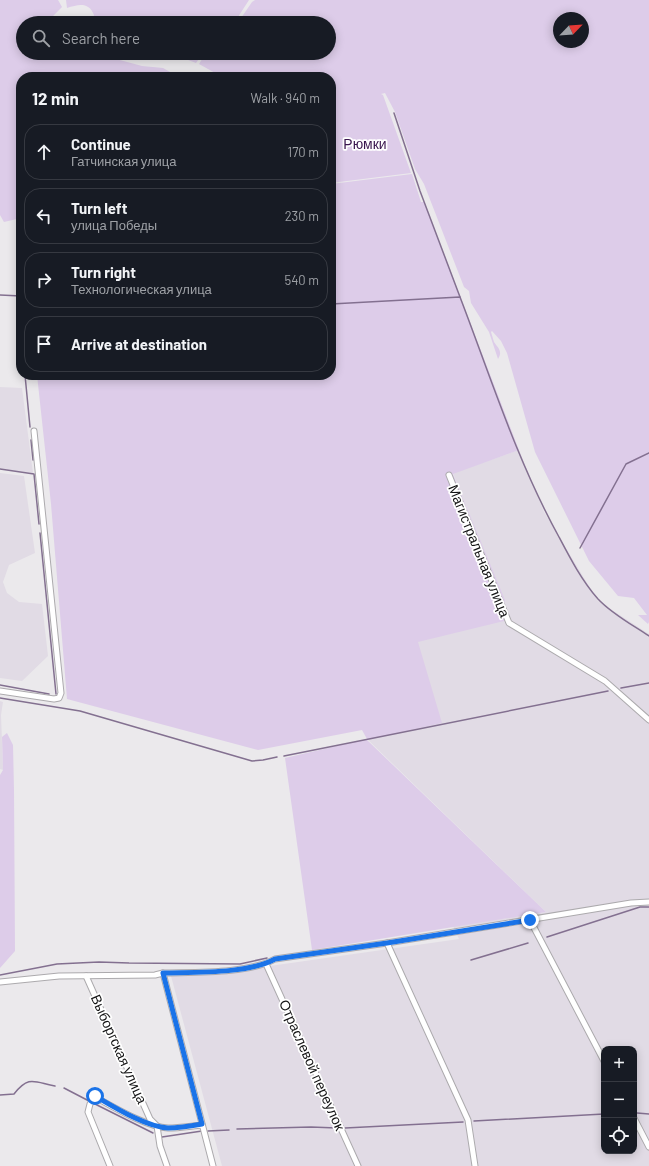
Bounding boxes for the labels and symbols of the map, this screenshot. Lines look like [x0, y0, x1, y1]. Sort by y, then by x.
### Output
north arrow [553, 12, 589, 48]
park label: Рюмки [343, 135, 387, 152]
street label: Магистральная улица [445, 482, 514, 620]
route end [521, 911, 539, 929]
street label: Выборгская улица [88, 991, 151, 1106]
street label: Отраслевой переулок [276, 997, 349, 1134]
route start [86, 1087, 104, 1105]

